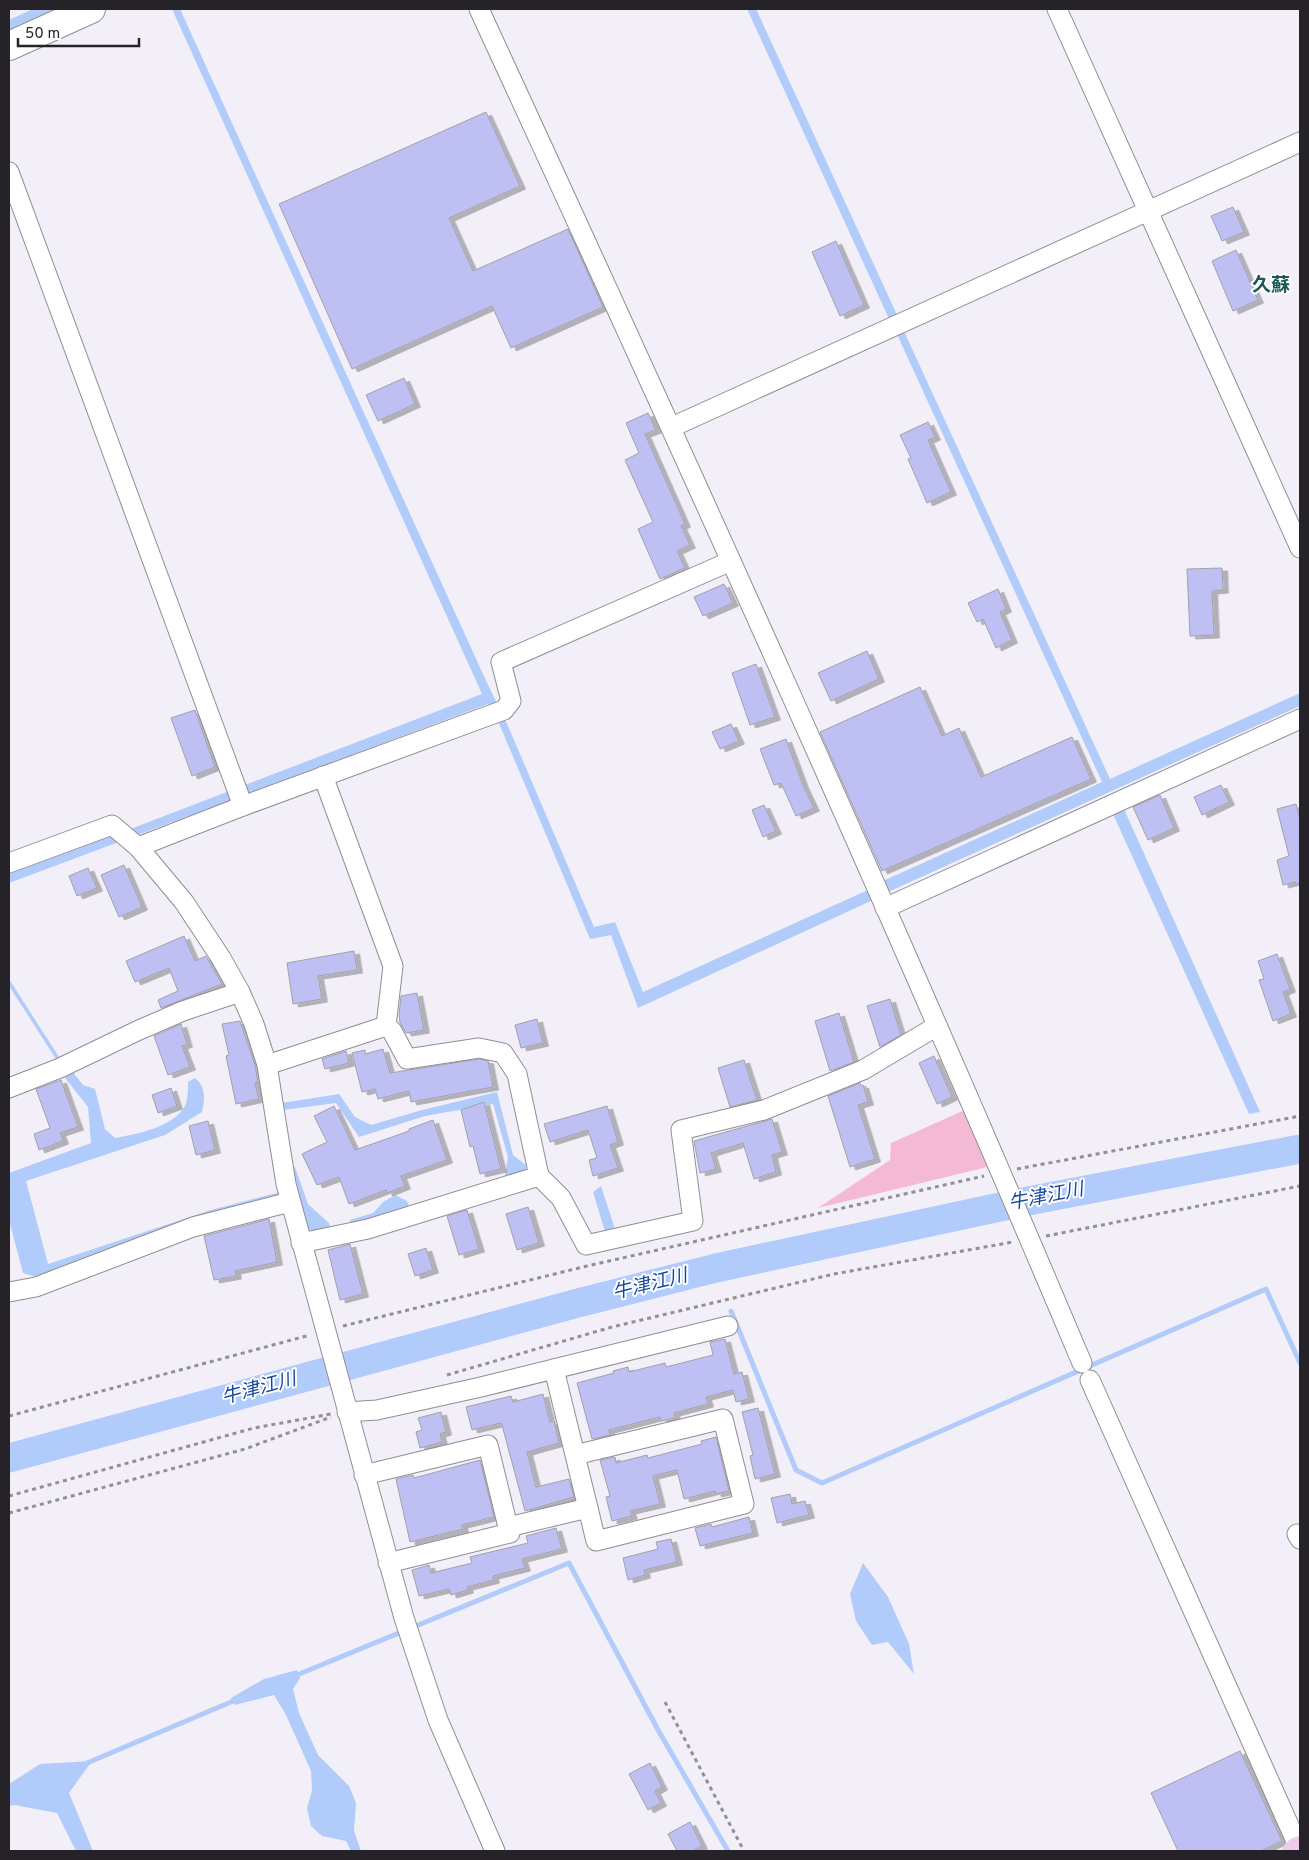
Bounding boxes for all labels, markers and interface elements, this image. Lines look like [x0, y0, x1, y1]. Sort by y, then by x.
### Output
scale bar [18, 15, 139, 47]
text: 50 m [25, 25, 60, 44]
district label: 久蘇 [1252, 274, 1290, 298]
water label: 牛津江川 [1006, 1178, 1088, 1216]
water label: 牛津江川 [610, 1264, 692, 1306]
water label: 牛津江川 [219, 1367, 301, 1410]

